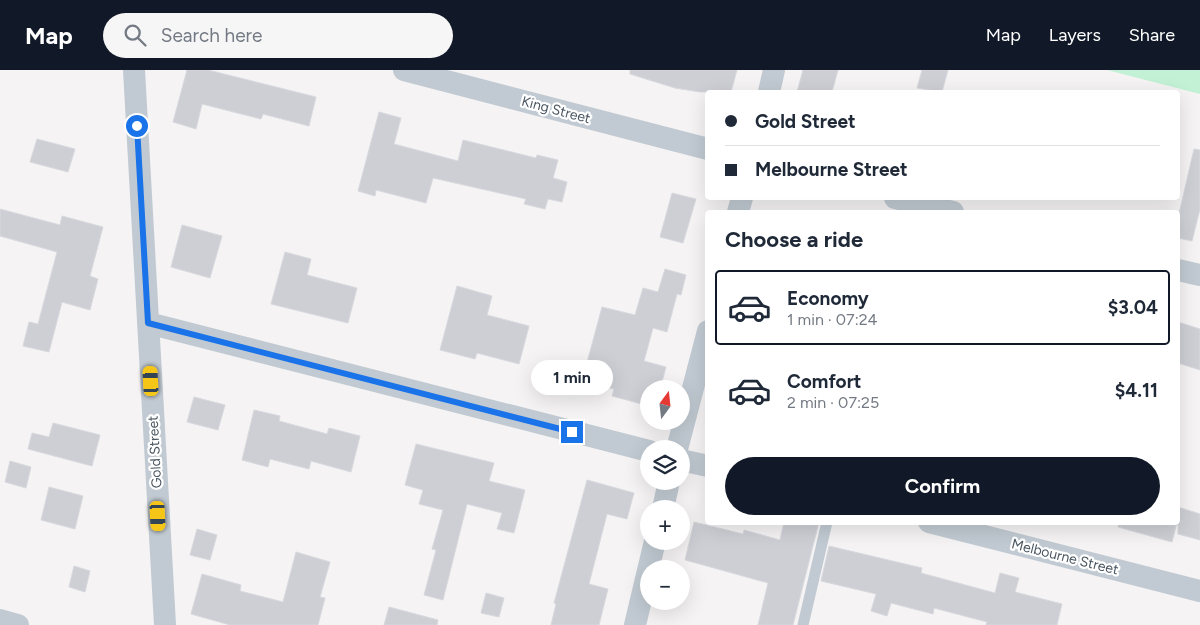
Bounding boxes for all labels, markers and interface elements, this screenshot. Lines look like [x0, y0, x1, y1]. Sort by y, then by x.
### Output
search box [103, 13, 453, 58]
text: Map [25, 21, 73, 50]
icon: search [121, 21, 149, 49]
text: Search here [161, 24, 262, 47]
text: Map [986, 24, 1021, 46]
text: Layers [1049, 24, 1101, 46]
text: Share [1129, 24, 1175, 46]
street label: King Street [520, 93, 592, 127]
text: Gold Street [755, 110, 856, 133]
route start [126, 115, 148, 137]
text: Melbourne Street [755, 158, 908, 181]
text: Choose a ride [725, 226, 863, 253]
icon: car [727, 285, 772, 330]
text: Economy [787, 287, 869, 310]
text: $3.04 [1108, 296, 1158, 319]
text: 1 min · 07:24 [787, 310, 878, 329]
callout: 1 min [531, 360, 613, 394]
car [142, 366, 159, 396]
text: 1 min [553, 368, 591, 387]
icon: car [727, 368, 772, 413]
text: Comfort [787, 370, 862, 393]
text: $4.11 [1115, 379, 1158, 402]
north arrow [640, 380, 690, 430]
map controls [640, 380, 690, 610]
text: 2 min · 07:25 [787, 393, 879, 412]
street label: Gold Street [145, 415, 165, 489]
route end [561, 421, 583, 443]
button: layers [640, 440, 690, 490]
button: Confirm [725, 457, 1160, 515]
button: + [640, 500, 690, 550]
car [149, 501, 166, 531]
street label: Melbourne Street [1010, 535, 1120, 579]
button: − [640, 560, 690, 610]

